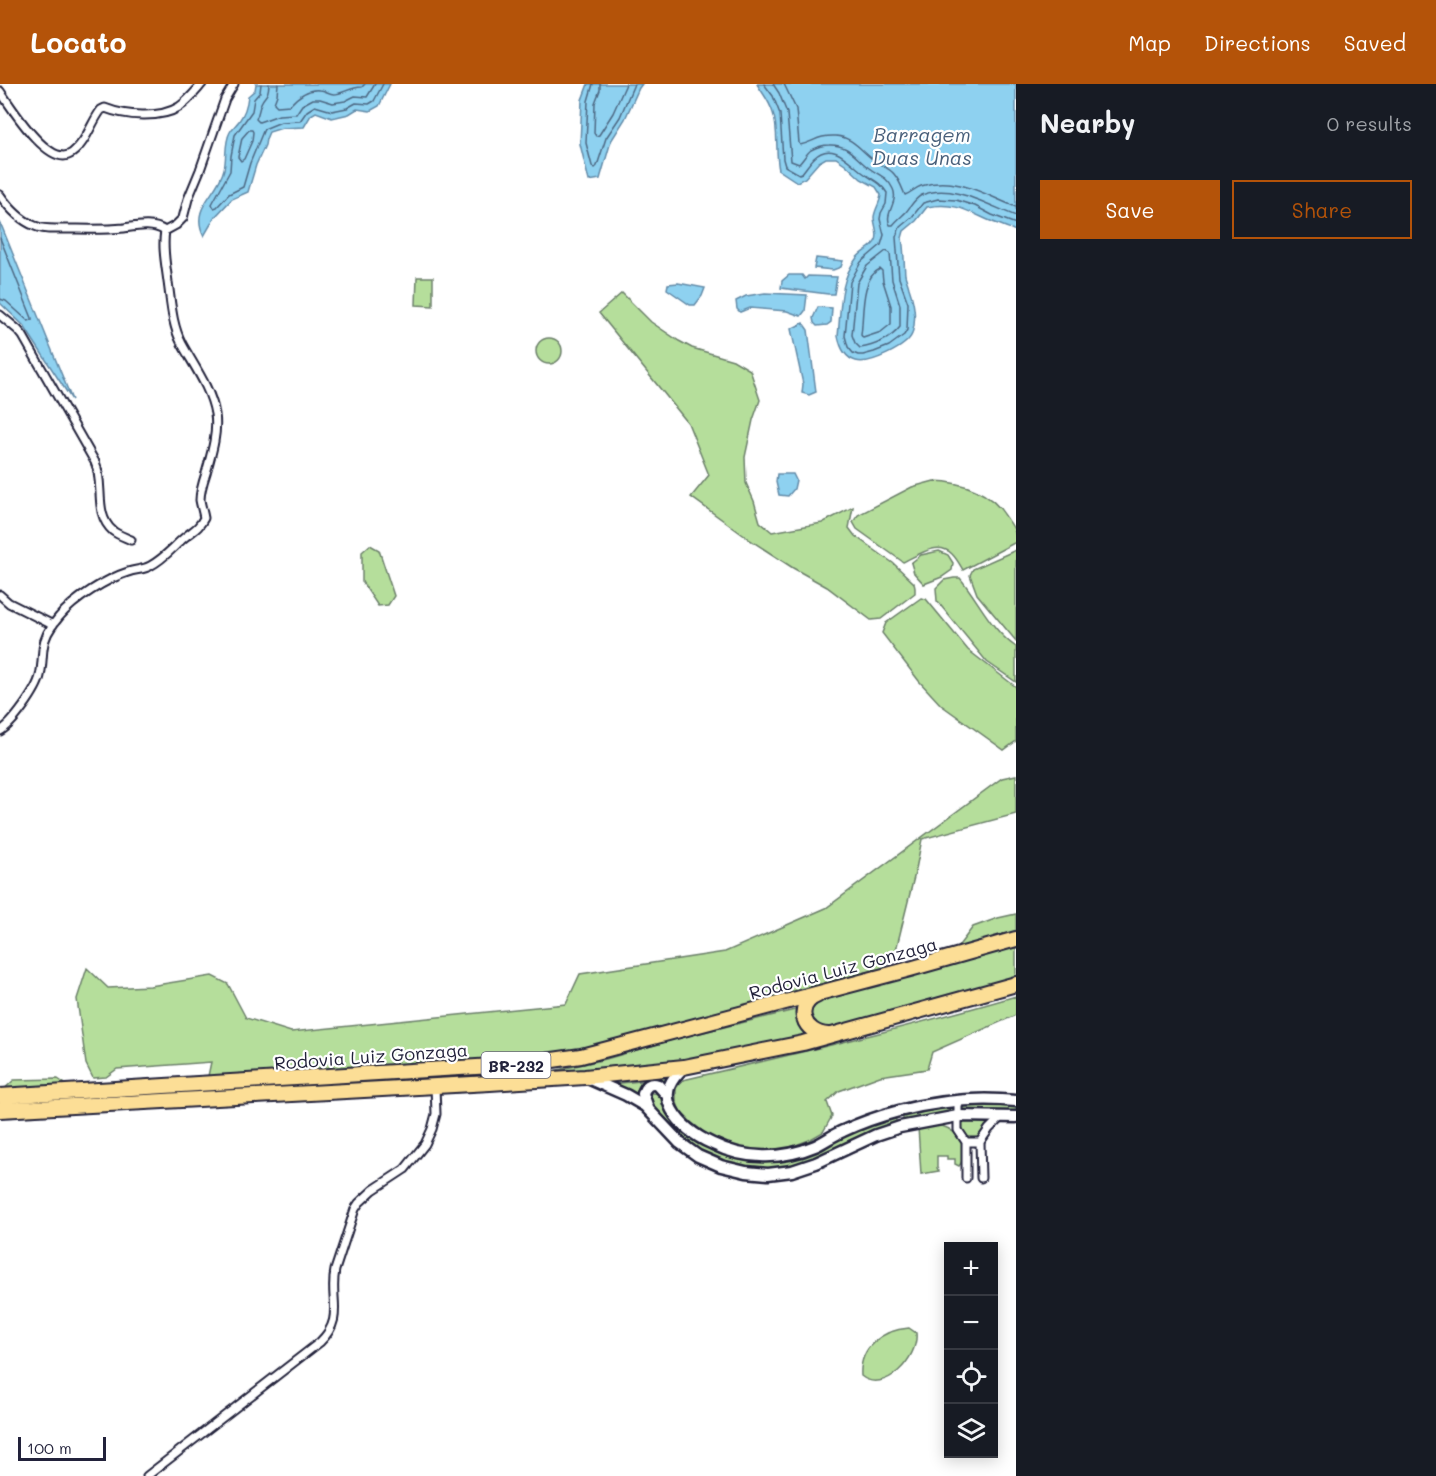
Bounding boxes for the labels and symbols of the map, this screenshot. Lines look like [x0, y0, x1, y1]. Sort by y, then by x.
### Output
water label: Barragem Duas Unas [872, 121, 972, 170]
street label: Rodovia Luiz Gonzaga [746, 931, 940, 1005]
street label: Rodovia Luiz Gonzaga [274, 1037, 468, 1075]
road number: BR-232 [482, 1052, 550, 1078]
scale bar [18, 1434, 106, 1462]

